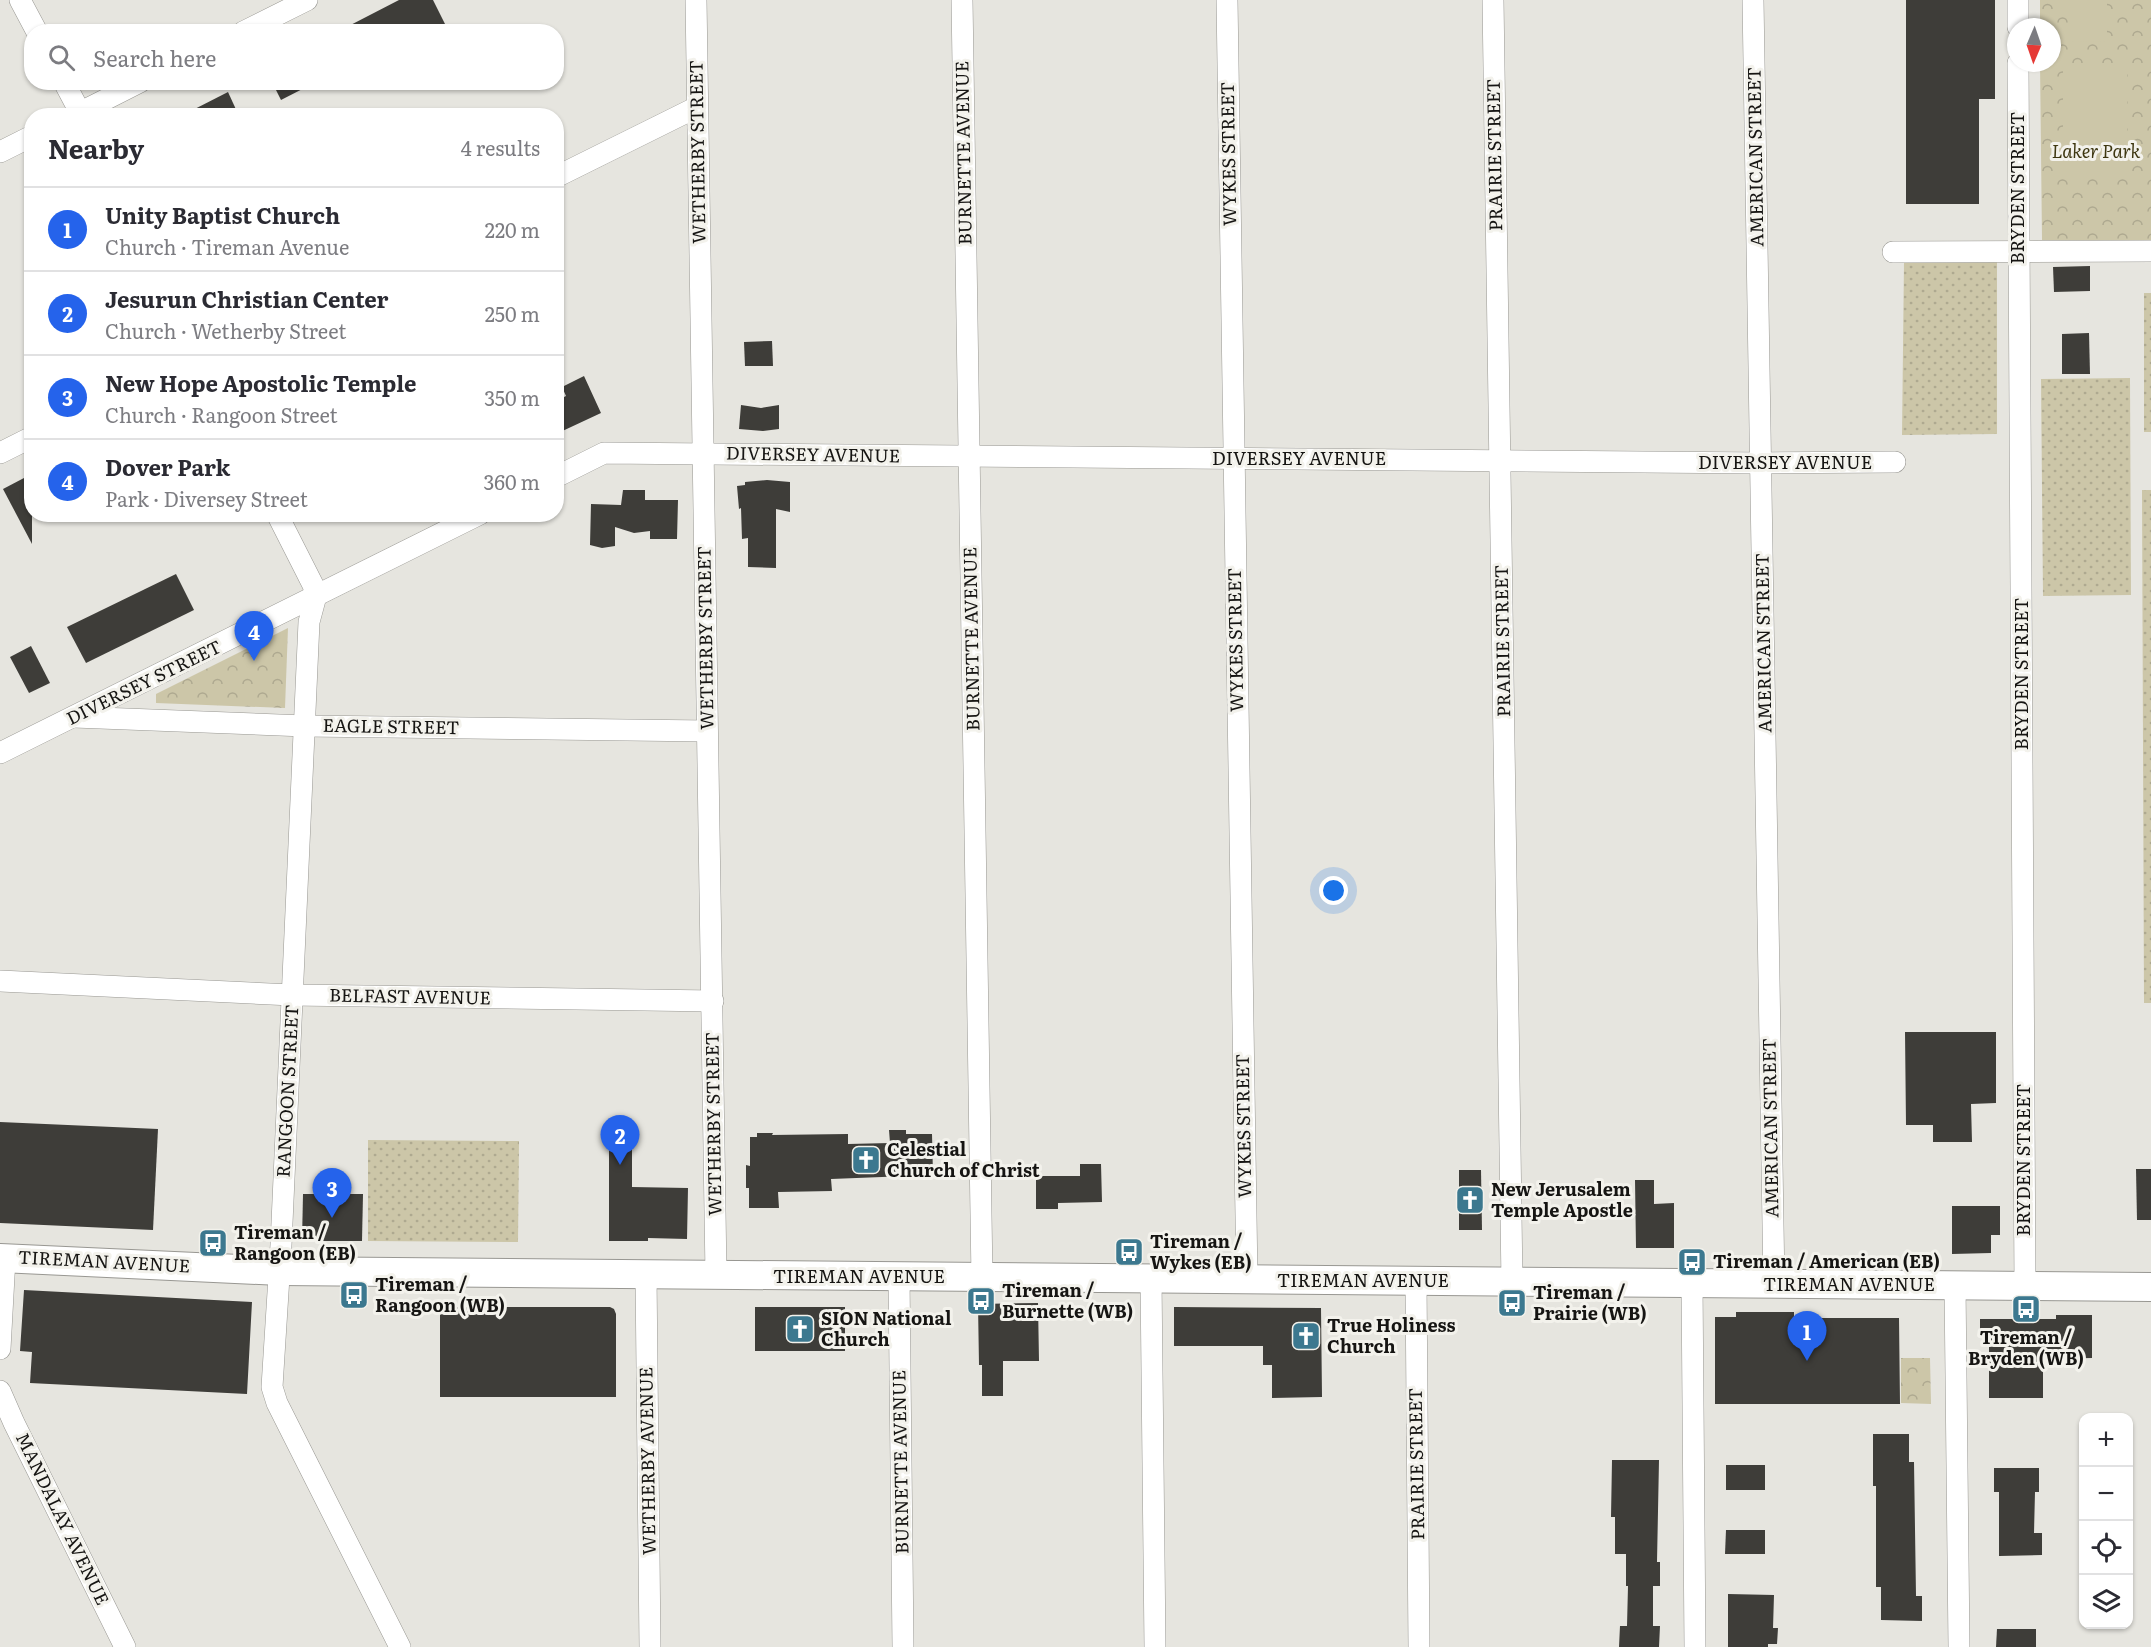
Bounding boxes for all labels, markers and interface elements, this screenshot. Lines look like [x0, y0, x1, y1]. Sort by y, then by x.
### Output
north arrow [2007, 18, 2061, 72]
search box [24, 24, 564, 90]
icon: search [45, 41, 78, 74]
text: Search here [93, 41, 216, 74]
street label: WETHERBY STREET [681, 60, 712, 244]
street label: BURNETTE AVENUE [947, 61, 978, 245]
street label: AMERICAN STREET [1739, 67, 1770, 247]
street label: PRAIRIE STREET [1479, 79, 1508, 231]
street label: WYKES STREET [1213, 82, 1242, 226]
street label: BRYDEN STREET [2003, 112, 2030, 264]
text: Nearby [48, 128, 144, 167]
text: 4 results [461, 132, 540, 162]
park label: Laker Park [2052, 137, 2140, 164]
text: Unity Baptist Church [105, 198, 340, 231]
text: 1 [63, 214, 72, 244]
text: 220 m [485, 214, 540, 244]
text: Church · Tireman Avenue [105, 231, 349, 261]
text: Jesurun Christian Center [105, 282, 388, 315]
text: 2 [62, 298, 73, 328]
text: 250 m [485, 298, 540, 328]
text: Church · Wetherby Street [105, 315, 346, 345]
text: New Hope Apostolic Temple [105, 366, 416, 399]
text: 3 [62, 382, 73, 412]
text: 350 m [484, 382, 540, 412]
text: Church · Rangoon Street [105, 399, 338, 429]
street label: DIVERSEY AVENUE [726, 438, 900, 469]
street label: DIVERSEY AVENUE [1212, 444, 1386, 471]
street label: DIVERSEY AVENUE [1698, 448, 1872, 475]
text: Dover Park [105, 450, 230, 483]
text: 4 [61, 466, 74, 496]
text: 360 m [483, 466, 540, 496]
text: Park · Diversey Street [105, 483, 308, 513]
street label: WETHERBY STREET [689, 546, 720, 730]
street label: BURNETTE AVENUE [955, 547, 986, 731]
street label: AMERICAN STREET [1747, 553, 1778, 733]
street label: PRAIRIE STREET [1487, 565, 1516, 717]
street label: WYKES STREET [1220, 568, 1249, 712]
street label: BRYDEN STREET [2007, 598, 2034, 750]
pin: 4 [234, 612, 274, 661]
street label: DIVERSEY STREET [61, 632, 225, 731]
street label: EAGLE STREET [322, 711, 460, 740]
your location [1319, 876, 1348, 905]
street label: BELFAST AVENUE [329, 981, 491, 1010]
street label: RANGOON STREET [268, 1004, 305, 1178]
street label: WETHERBY STREET [697, 1032, 728, 1216]
street label: AMERICAN STREET [1754, 1038, 1785, 1218]
street label: WYKES STREET [1228, 1054, 1257, 1198]
street label: BRYDEN STREET [2009, 1084, 2036, 1236]
pin: 2 [600, 1116, 640, 1165]
place label: Celestial Church of Christ [887, 1135, 1040, 1183]
church icon: Celestial Church of Christ [850, 1144, 882, 1176]
pin: 3 [312, 1168, 352, 1218]
place label: New Jerusalem Temple Apostle [1491, 1175, 1633, 1223]
church icon: New Jerusalem Temple Apostle [1454, 1184, 1486, 1216]
place label: Tireman / Rangoon (EB) [234, 1218, 356, 1266]
bus stop icon: Tireman / Rangoon (EB) [197, 1227, 229, 1259]
place label: Tireman / Wykes (EB) [1150, 1227, 1252, 1275]
bus stop icon: Tireman / Wykes (EB) [1113, 1236, 1145, 1268]
street label: TIREMAN AVENUE [17, 1243, 191, 1278]
bus stop icon: Tireman / American (EB) [1676, 1246, 1708, 1278]
place label: Tireman / American (EB) [1713, 1247, 1940, 1274]
street label: TIREMAN AVENUE [773, 1262, 945, 1289]
street label: TIREMAN AVENUE [1277, 1266, 1449, 1293]
place label: Tireman / Rangoon (WB) [375, 1270, 505, 1318]
street label: TIREMAN AVENUE [1763, 1270, 1935, 1297]
place label: Tireman / Burnette (WB) [1002, 1276, 1133, 1324]
place label: Tireman / Prairie (WB) [1533, 1278, 1647, 1326]
bus stop icon: Tireman / Rangoon (WB) [338, 1279, 370, 1311]
bus stop icon: Tireman / Burnette (WB) [965, 1285, 997, 1317]
bus stop icon: Tireman / Prairie (WB) [1496, 1287, 1528, 1319]
bus stop icon: Tireman / Bryden (WB) [2010, 1293, 2042, 1325]
place label: SION National Church [821, 1304, 952, 1352]
place label: True Holiness Church [1327, 1311, 1456, 1359]
pin: 1 [1788, 1312, 1826, 1361]
church icon: SION National Church [784, 1313, 816, 1345]
church icon: True Holiness Church [1290, 1320, 1322, 1352]
place label: Tireman / Bryden (WB) [1968, 1323, 2084, 1371]
street label: WETHERBY AVENUE [631, 1367, 662, 1555]
street label: BURNETTE AVENUE [884, 1370, 915, 1554]
street label: PRAIRIE STREET [1401, 1388, 1430, 1540]
map controls [2079, 1413, 2133, 1629]
button: + [2079, 1413, 2133, 1467]
street label: MANDALAY AVENUE [10, 1428, 117, 1609]
button: − [2079, 1467, 2133, 1521]
button: locate [2079, 1521, 2133, 1575]
button: layers [2079, 1575, 2133, 1629]

